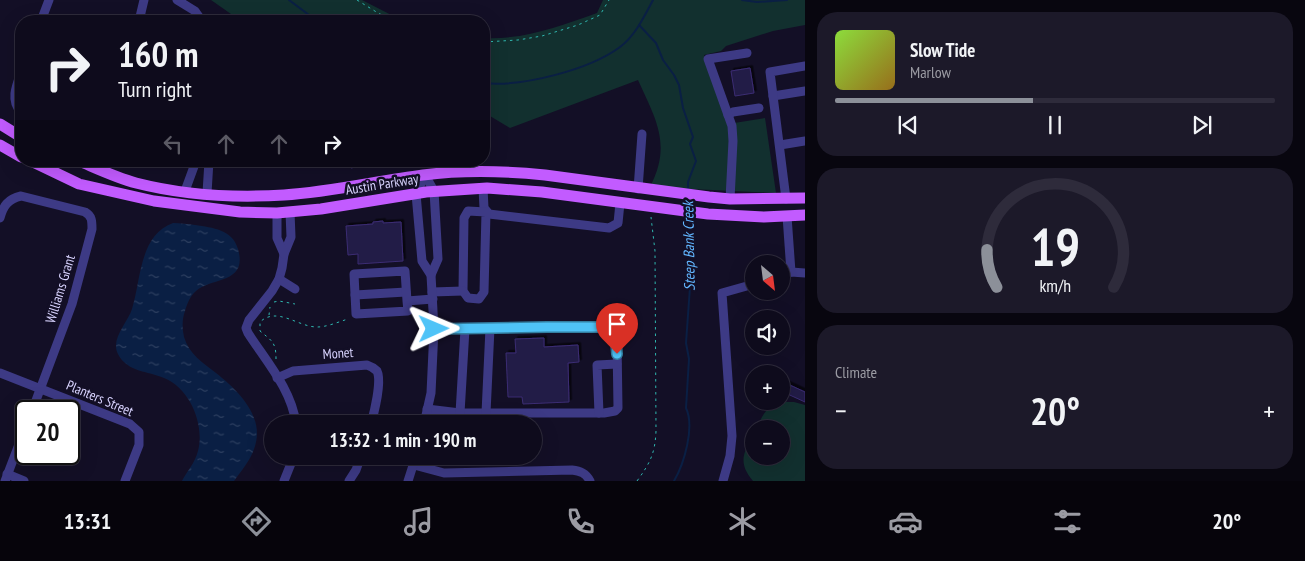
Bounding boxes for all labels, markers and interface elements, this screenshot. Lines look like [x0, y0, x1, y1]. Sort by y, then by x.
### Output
text: 160 m [118, 31, 199, 77]
icon: right [35, 35, 100, 100]
text: Slow Tide [910, 38, 975, 62]
text: Marlow [910, 62, 951, 82]
text: Turn right [118, 75, 192, 103]
icon: previous [894, 111, 922, 139]
icon: pause [1041, 111, 1069, 139]
icon: next [1188, 111, 1216, 139]
icon: left [159, 130, 187, 158]
icon: ahead [212, 130, 240, 158]
icon: ahead [265, 130, 293, 158]
icon: right [318, 130, 346, 158]
street label: Austin Parkway [344, 169, 420, 199]
water label: Steep Bank Creek [678, 199, 699, 291]
text: 19 [1030, 213, 1080, 280]
street label: Williams Grant [41, 252, 79, 325]
north arrow [745, 255, 790, 300]
map controls [745, 255, 790, 465]
text: km/h [1039, 274, 1071, 297]
position arrow [407, 302, 459, 354]
pin [596, 303, 638, 354]
icon: arrive [603, 310, 631, 338]
button: sound [745, 310, 790, 355]
street label: Monet [322, 343, 354, 363]
text: Climate [835, 362, 877, 382]
button: + [745, 365, 790, 410]
street label: Planters Street [64, 376, 136, 420]
text: 20° [1030, 386, 1080, 435]
text: − [835, 392, 847, 429]
text: + [1263, 392, 1275, 429]
speed limit sign: 20 [15, 400, 80, 465]
button: − [745, 420, 790, 465]
text: 13:32 · 1 min · 190 m [330, 428, 476, 452]
icon: directions [239, 504, 274, 539]
icon: music [401, 504, 436, 539]
icon: phone [563, 504, 598, 539]
icon: climate [725, 504, 760, 539]
icon: car [888, 504, 923, 539]
icon: filters [1050, 504, 1085, 539]
text: 13:31 [64, 507, 111, 535]
text: 20° [1212, 507, 1241, 535]

